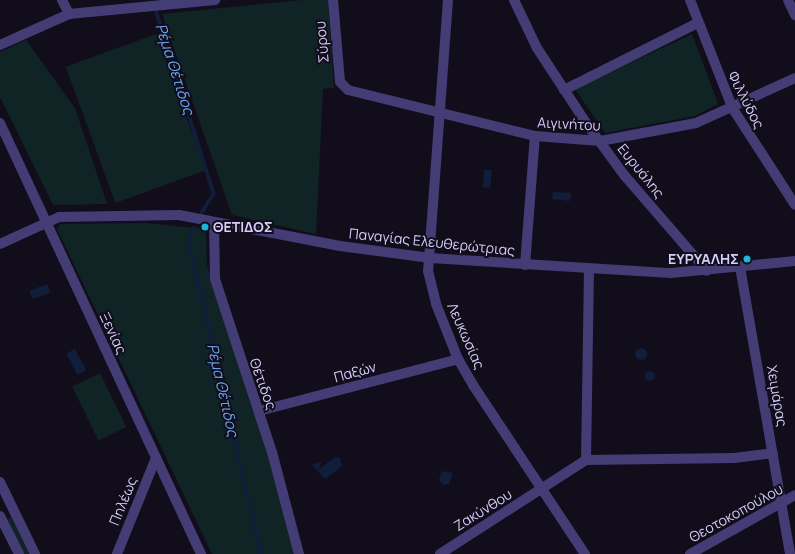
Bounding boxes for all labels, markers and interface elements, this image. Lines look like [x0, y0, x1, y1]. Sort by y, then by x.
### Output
street label: Σύρου [312, 20, 332, 64]
water label: Ρέμα Θέτιδος [152, 21, 198, 117]
street label: Φιλλύδος [724, 69, 768, 131]
street label: Αιγινήτου [537, 114, 601, 134]
street label: Ευρυάλης [614, 141, 668, 201]
place label: ΘΕΤΙΔΟΣ [213, 219, 273, 235]
marker: ΘΕΤΙΔΟΣ [200, 222, 210, 232]
street label: Παναγίας Ελευθερώτριας [348, 225, 516, 259]
place label: ΕΥΡΥΑΛΗΣ [668, 251, 739, 267]
marker: ΕΥΡΥΑΛΗΣ [742, 254, 752, 264]
street label: Λευκωσίας [444, 300, 488, 372]
street label: Ξενίας [96, 309, 130, 357]
water label: Ρέμα Θέτιδος [204, 342, 242, 438]
street label: Θέτιδος [246, 356, 280, 412]
street label: Παξών [332, 358, 378, 386]
street label: Χειμάρας [763, 364, 791, 428]
street label: Πηλέως [106, 474, 140, 528]
street label: Θεοτοκοπούλου [686, 480, 786, 546]
street label: Ζακύνθου [451, 486, 515, 534]

